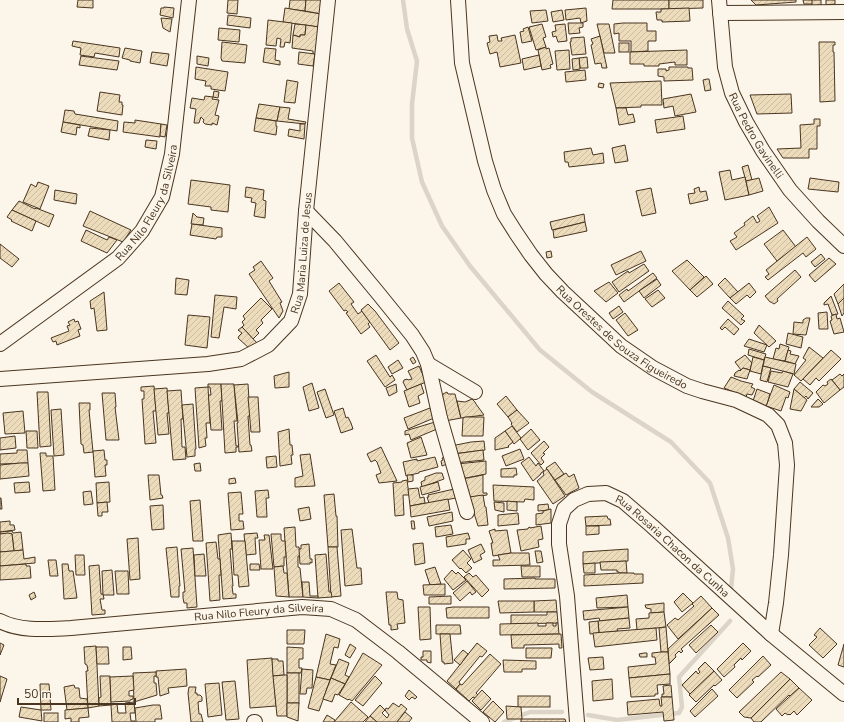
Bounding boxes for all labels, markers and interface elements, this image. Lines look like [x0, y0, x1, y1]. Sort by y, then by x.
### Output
street label: Rua Pedro Gavinelli [725, 90, 787, 181]
street label: Rua Nilo Fleury da Silveira [112, 144, 181, 264]
street label: Rua Maria Luiza de Jesus [287, 191, 315, 316]
street label: Rua Orestes de Souza Figueiredo [553, 282, 690, 393]
street label: Rua Rosaria Chacon da Cunha [613, 491, 733, 601]
street label: Rua Nilo Fleury da Silveira [193, 599, 325, 624]
scale bar [18, 680, 135, 706]
text: 50 m [24, 686, 52, 702]

